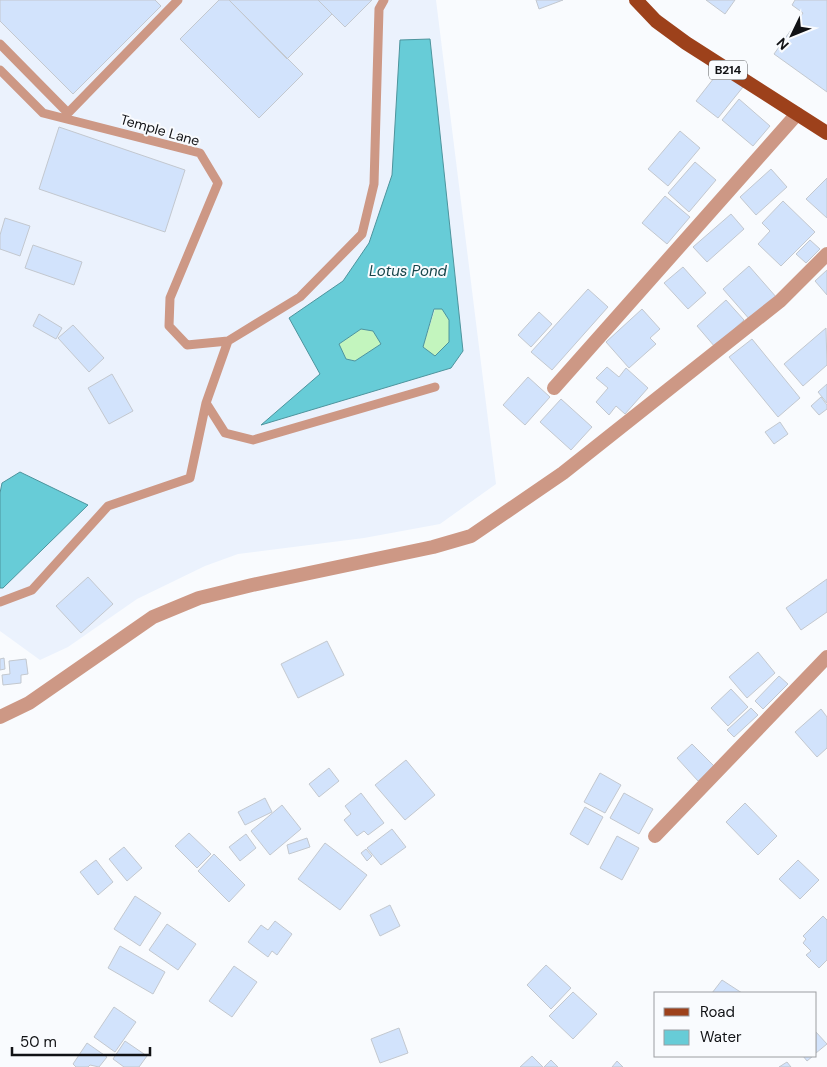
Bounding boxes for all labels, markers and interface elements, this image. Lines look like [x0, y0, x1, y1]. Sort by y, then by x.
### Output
north arrow [767, 10, 817, 60]
text: N [772, 34, 793, 54]
road number: B214 [709, 60, 747, 80]
street label: Temple Lane [118, 110, 202, 150]
water label: Lotus Pond [369, 261, 448, 281]
legend [654, 992, 817, 1057]
text: Road [700, 1002, 735, 1022]
scale bar [12, 1024, 150, 1056]
text: Water [700, 1027, 742, 1047]
text: 50 m [20, 1032, 57, 1052]

